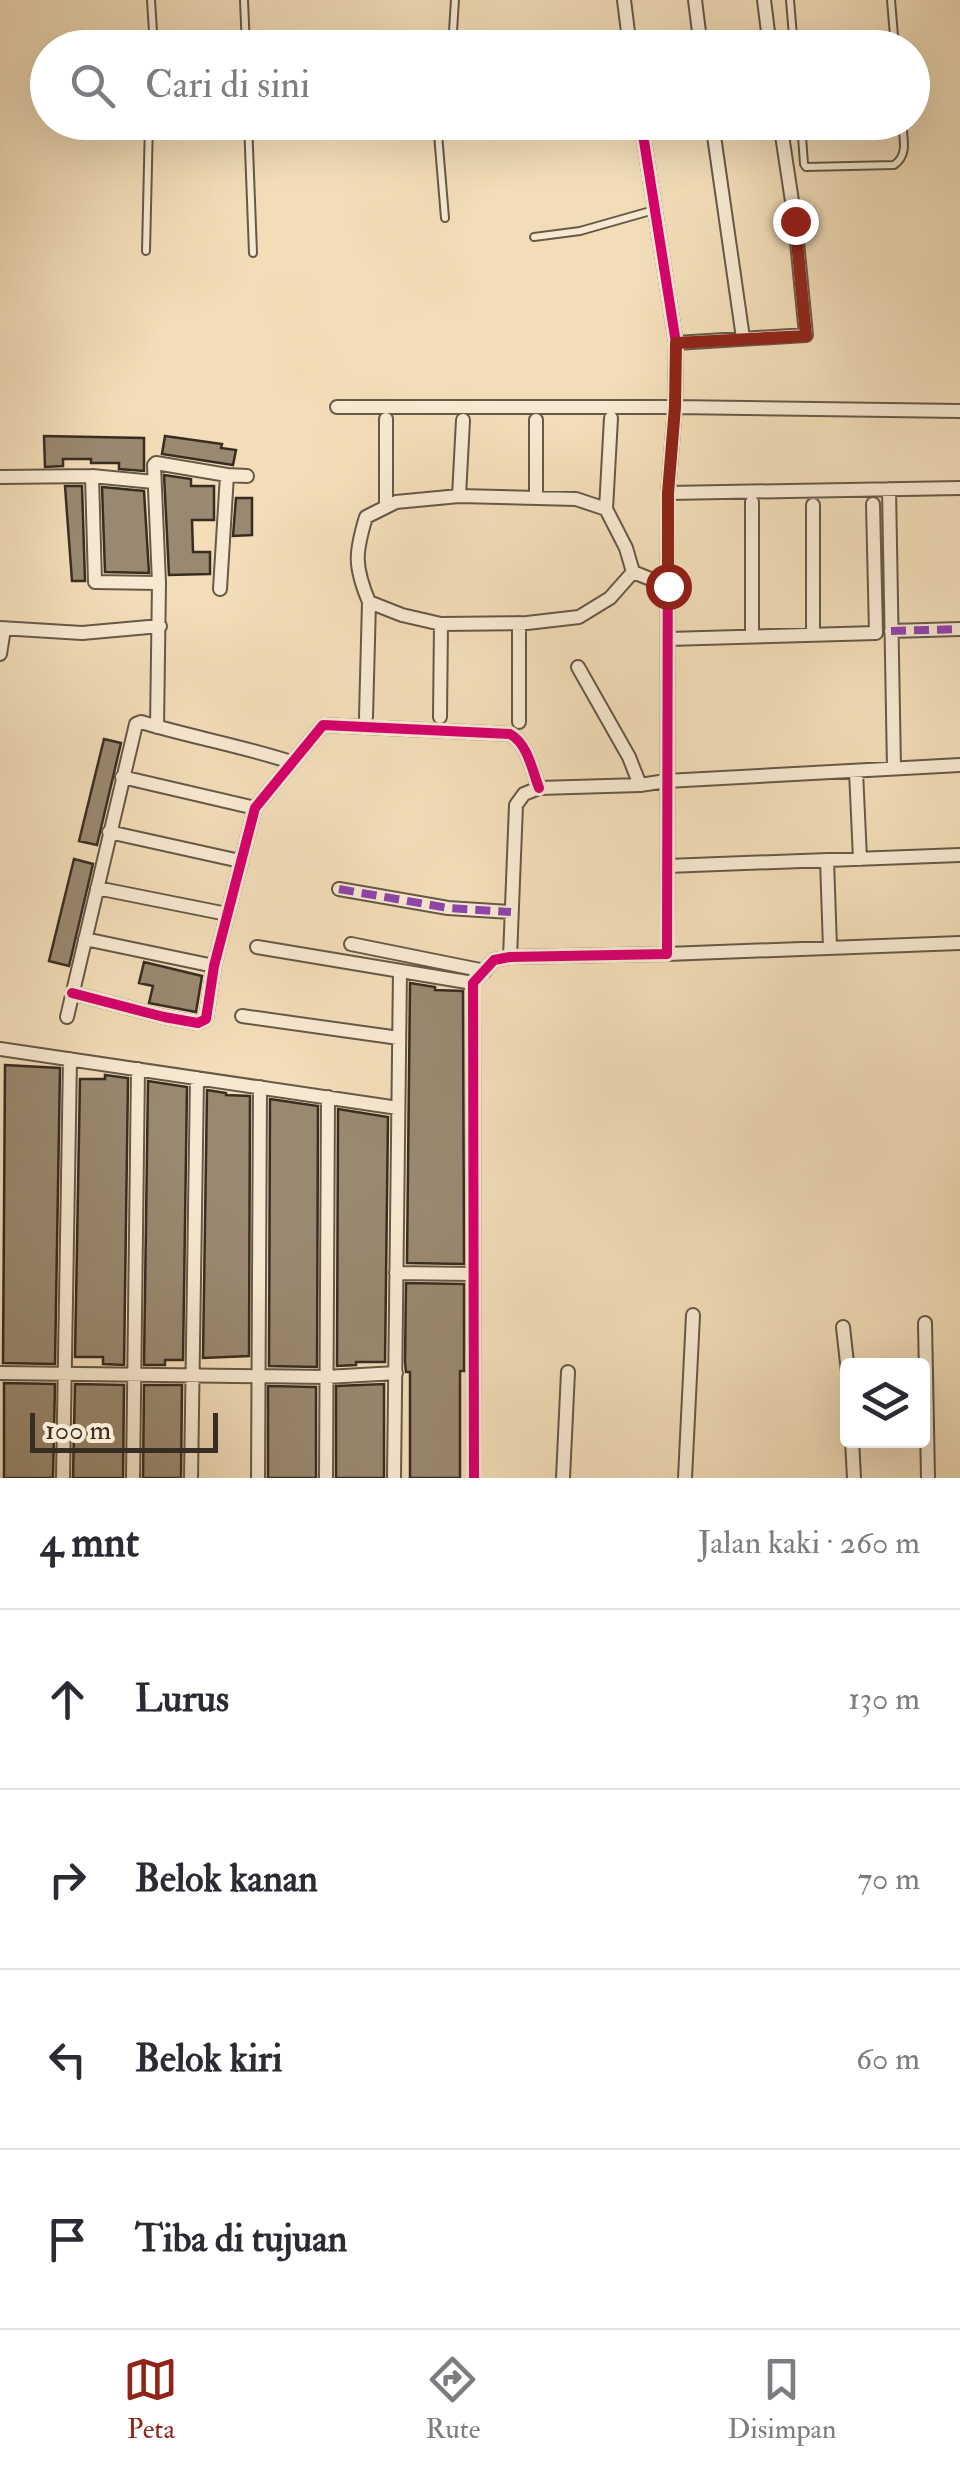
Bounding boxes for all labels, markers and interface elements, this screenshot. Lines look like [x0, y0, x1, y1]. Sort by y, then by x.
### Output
search box [30, 30, 930, 140]
icon: search [65, 58, 120, 113]
text: Cari di sini [145, 61, 310, 109]
route end [773, 199, 819, 245]
route start [646, 564, 692, 610]
map controls [840, 1358, 930, 1448]
button: layers [840, 1358, 930, 1448]
scale bar [30, 1408, 218, 1452]
text: 100 m [45, 1413, 111, 1448]
text: 4 mnt [40, 1517, 139, 1569]
text: Jalan kaki · 260 m [698, 1523, 920, 1563]
icon: ahead [40, 1672, 95, 1727]
text: Lurus [135, 1675, 229, 1723]
text: 130 m [848, 1679, 920, 1719]
icon: right [40, 1852, 95, 1907]
text: Belok kanan [135, 1855, 318, 1903]
text: 70 m [857, 1859, 920, 1899]
icon: left [40, 2032, 95, 2087]
text: Belok kiri [135, 2035, 282, 2083]
text: 60 m [856, 2039, 920, 2079]
icon: arrive [40, 2212, 95, 2267]
text: Tiba di tujuan [135, 2215, 347, 2263]
tab: Peta [123, 2352, 178, 2447]
tab: Rute [425, 2352, 480, 2447]
tab: Disimpan [727, 2352, 837, 2447]

